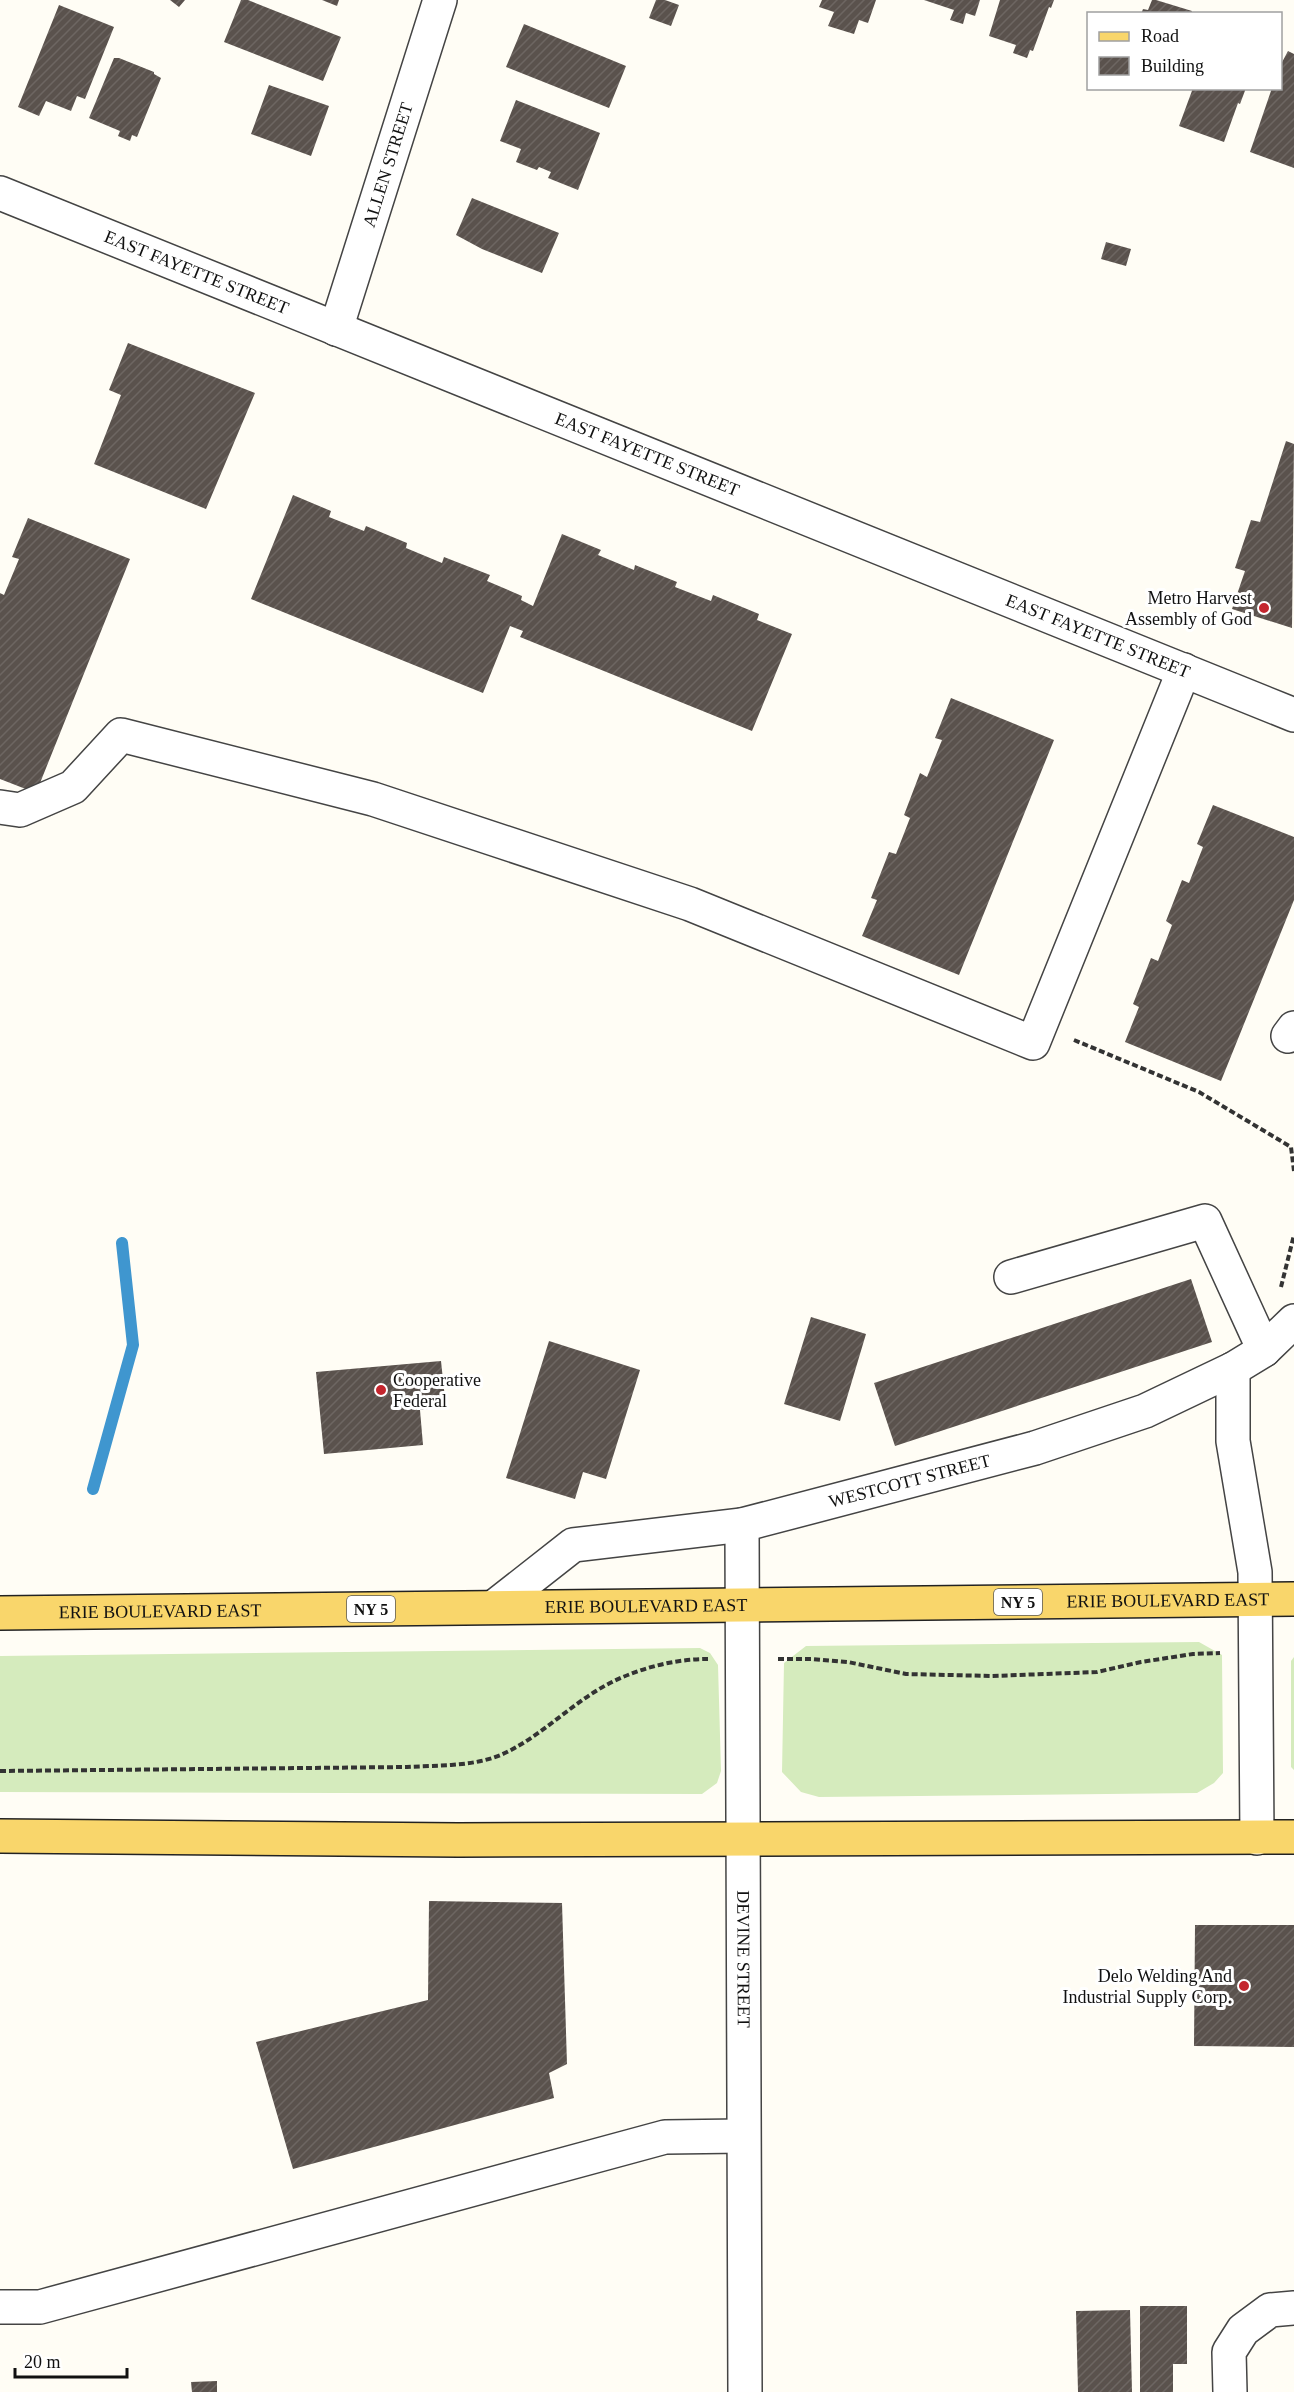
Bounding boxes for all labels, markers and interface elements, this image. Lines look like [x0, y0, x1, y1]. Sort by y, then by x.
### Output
legend [1087, 12, 1282, 90]
text: Road [1141, 26, 1179, 46]
text: Building [1141, 56, 1204, 76]
street label: ALLEN STREET [359, 100, 417, 230]
street label: EAST FAYETTE STREET [102, 226, 292, 318]
street label: EAST FAYETTE STREET [552, 408, 742, 500]
place label: Metro Harvest Assembly of God [1125, 588, 1252, 629]
street label: EAST FAYETTE STREET [1003, 590, 1193, 682]
marker: Metro Harvest Assembly of God [1257, 601, 1271, 615]
place label: Cooperative Federal [393, 1370, 481, 1411]
marker: Cooperative Federal [374, 1383, 388, 1397]
street label: WESTCOTT STREET [827, 1450, 993, 1512]
road number: NY 5 [994, 1589, 1042, 1615]
street label: ERIE BOULEVARD EAST [1066, 1589, 1269, 1611]
street label: ERIE BOULEVARD EAST [544, 1595, 747, 1617]
road number: NY 5 [347, 1596, 395, 1622]
street label: ERIE BOULEVARD EAST [59, 1600, 261, 1622]
street label: DEVINE STREET [733, 1890, 754, 2028]
place label: Delo Welding And Industrial Supply Corp. [1063, 1966, 1232, 2007]
marker: Delo Welding And Industrial Supply Corp. [1237, 1979, 1251, 1993]
scale bar [15, 2341, 128, 2379]
text: 20 m [24, 2352, 61, 2372]

